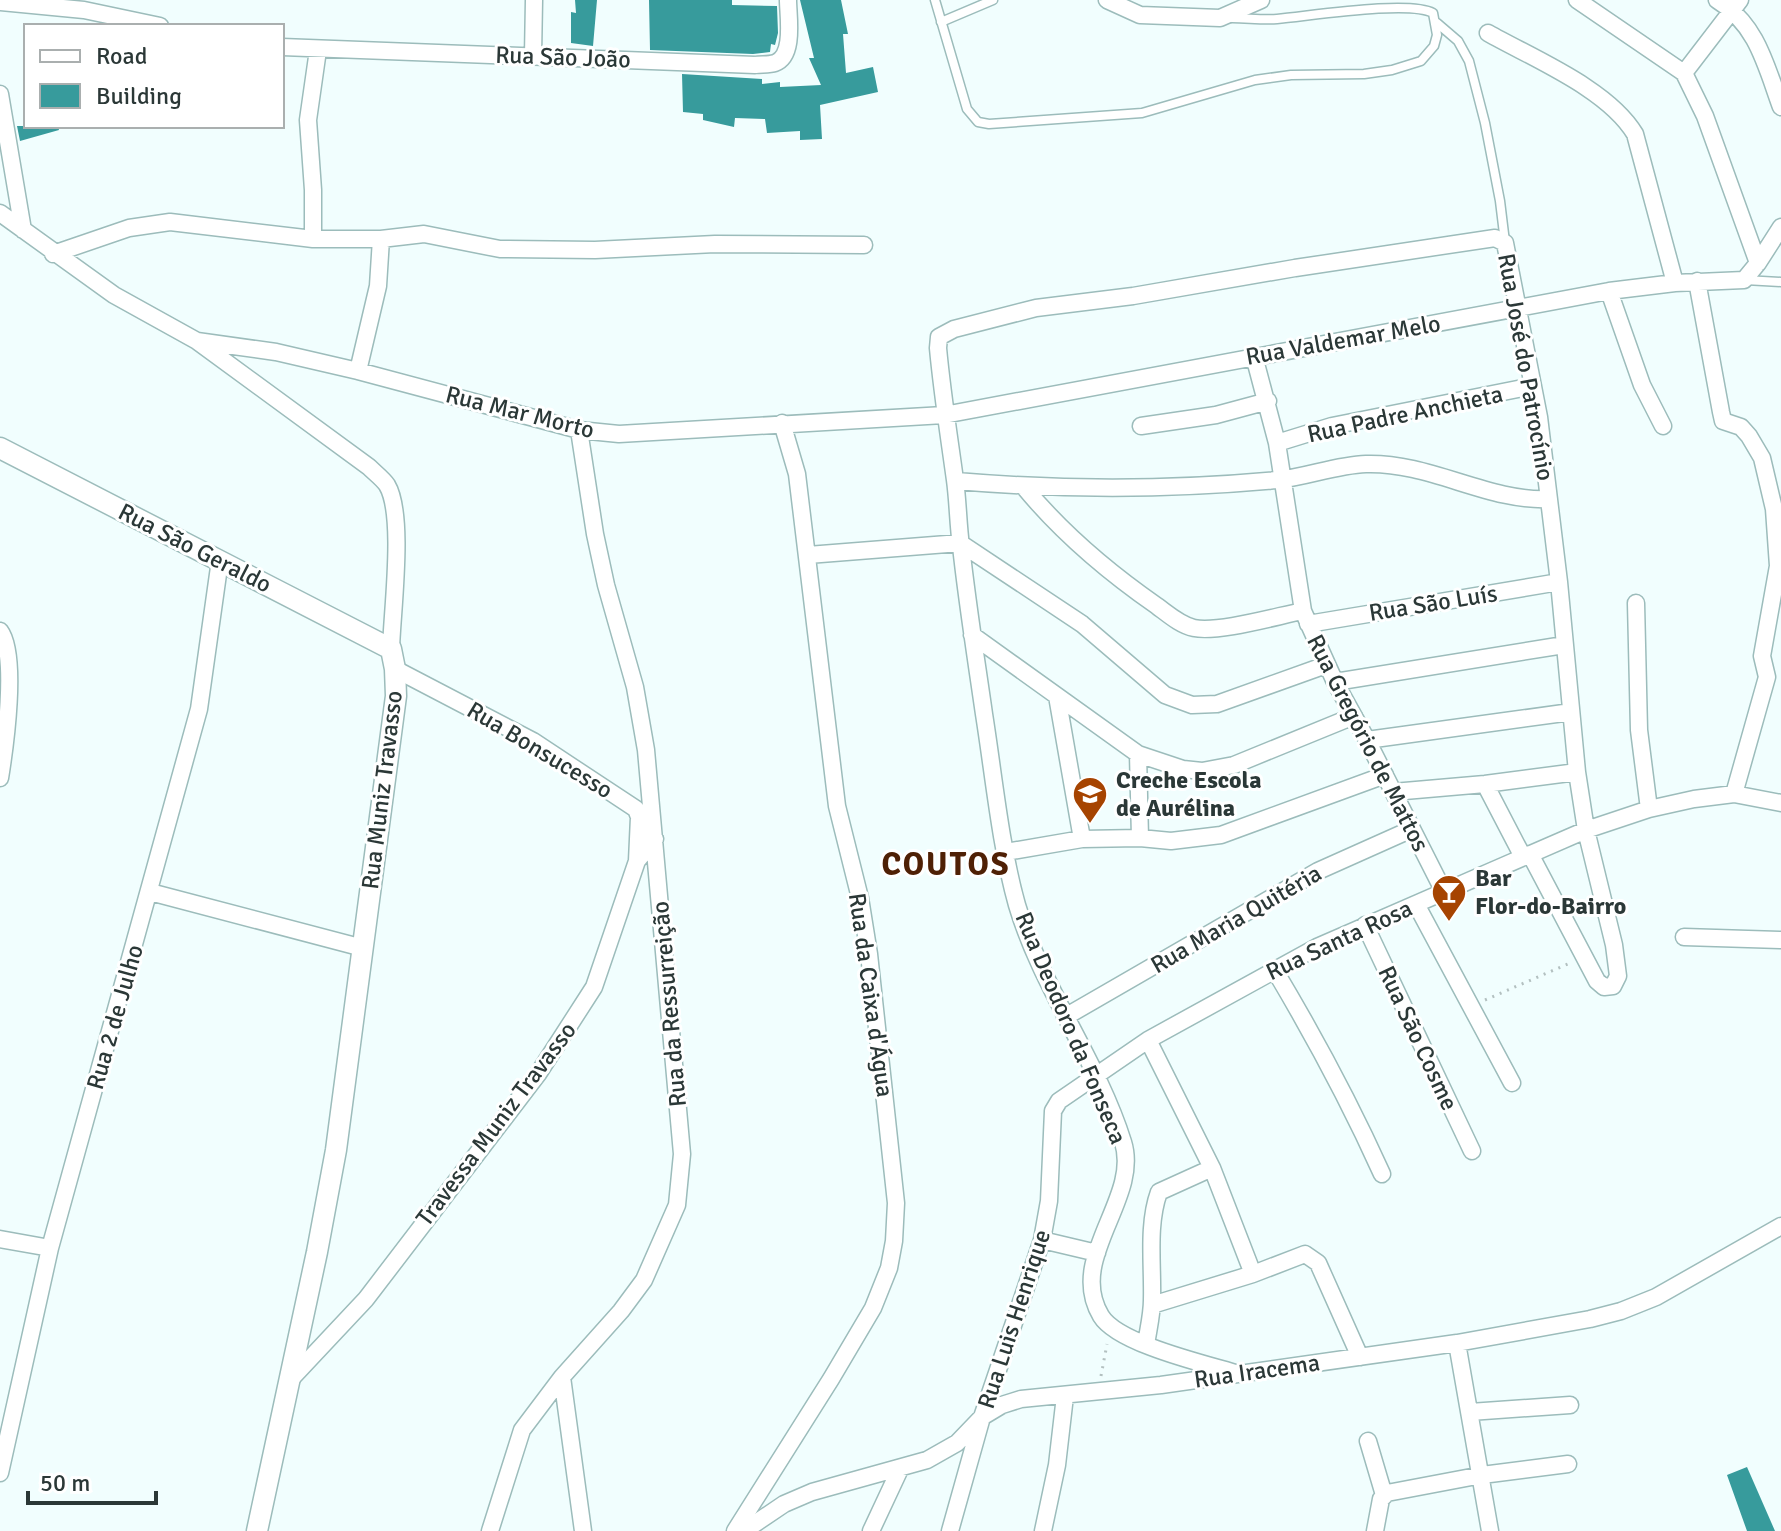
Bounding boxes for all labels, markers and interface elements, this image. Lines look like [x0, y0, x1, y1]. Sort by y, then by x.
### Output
legend [24, 24, 284, 128]
street label: Rua São João [495, 40, 631, 74]
text: Road [96, 41, 147, 71]
text: Building [96, 81, 182, 111]
street label: Rua José do Patrocínio [1491, 251, 1561, 483]
street label: Rua Valdemar Melo [1243, 308, 1443, 372]
street label: Rua Mar Morto [443, 379, 597, 445]
street label: Rua Padre Anchieta [1304, 379, 1506, 449]
street label: Rua São Geraldo [113, 496, 277, 600]
street label: Rua São Luís [1367, 578, 1499, 628]
street label: Rua Gregório de Mattos [1300, 629, 1436, 857]
street label: Rua Muniz Travasso [355, 689, 409, 891]
street label: Rua Bonsucesso [462, 695, 618, 805]
place label: Creche Escola de Aurélina [1116, 765, 1261, 823]
school or university icon: Creche Escola de Aurélina [1071, 775, 1109, 825]
district label: COUTOS [881, 845, 1011, 884]
street label: Rua Maria Quitéria [1145, 858, 1327, 980]
place label: Bar Flor-do-Bairro [1475, 863, 1626, 921]
bar icon: Bar Flor-do-Bairro [1430, 873, 1468, 923]
street label: Rua da Caixa d'Água [842, 891, 900, 1099]
street label: Rua Santa Rosa [1261, 893, 1417, 987]
street label: Rua da Ressurreição [645, 900, 693, 1108]
street label: Rua Deodoro da Fonseca [1008, 907, 1134, 1149]
street label: Rua 2 de Julho [80, 941, 150, 1093]
street label: Rua São Cosme [1371, 961, 1465, 1115]
street label: Travessa Muniz Travasso [409, 1016, 583, 1232]
street label: Rua Luis Henrique [971, 1226, 1057, 1412]
street label: Rua Iracema [1192, 1347, 1322, 1395]
scale bar [28, 1455, 156, 1505]
text: 50 m [40, 1468, 90, 1498]

